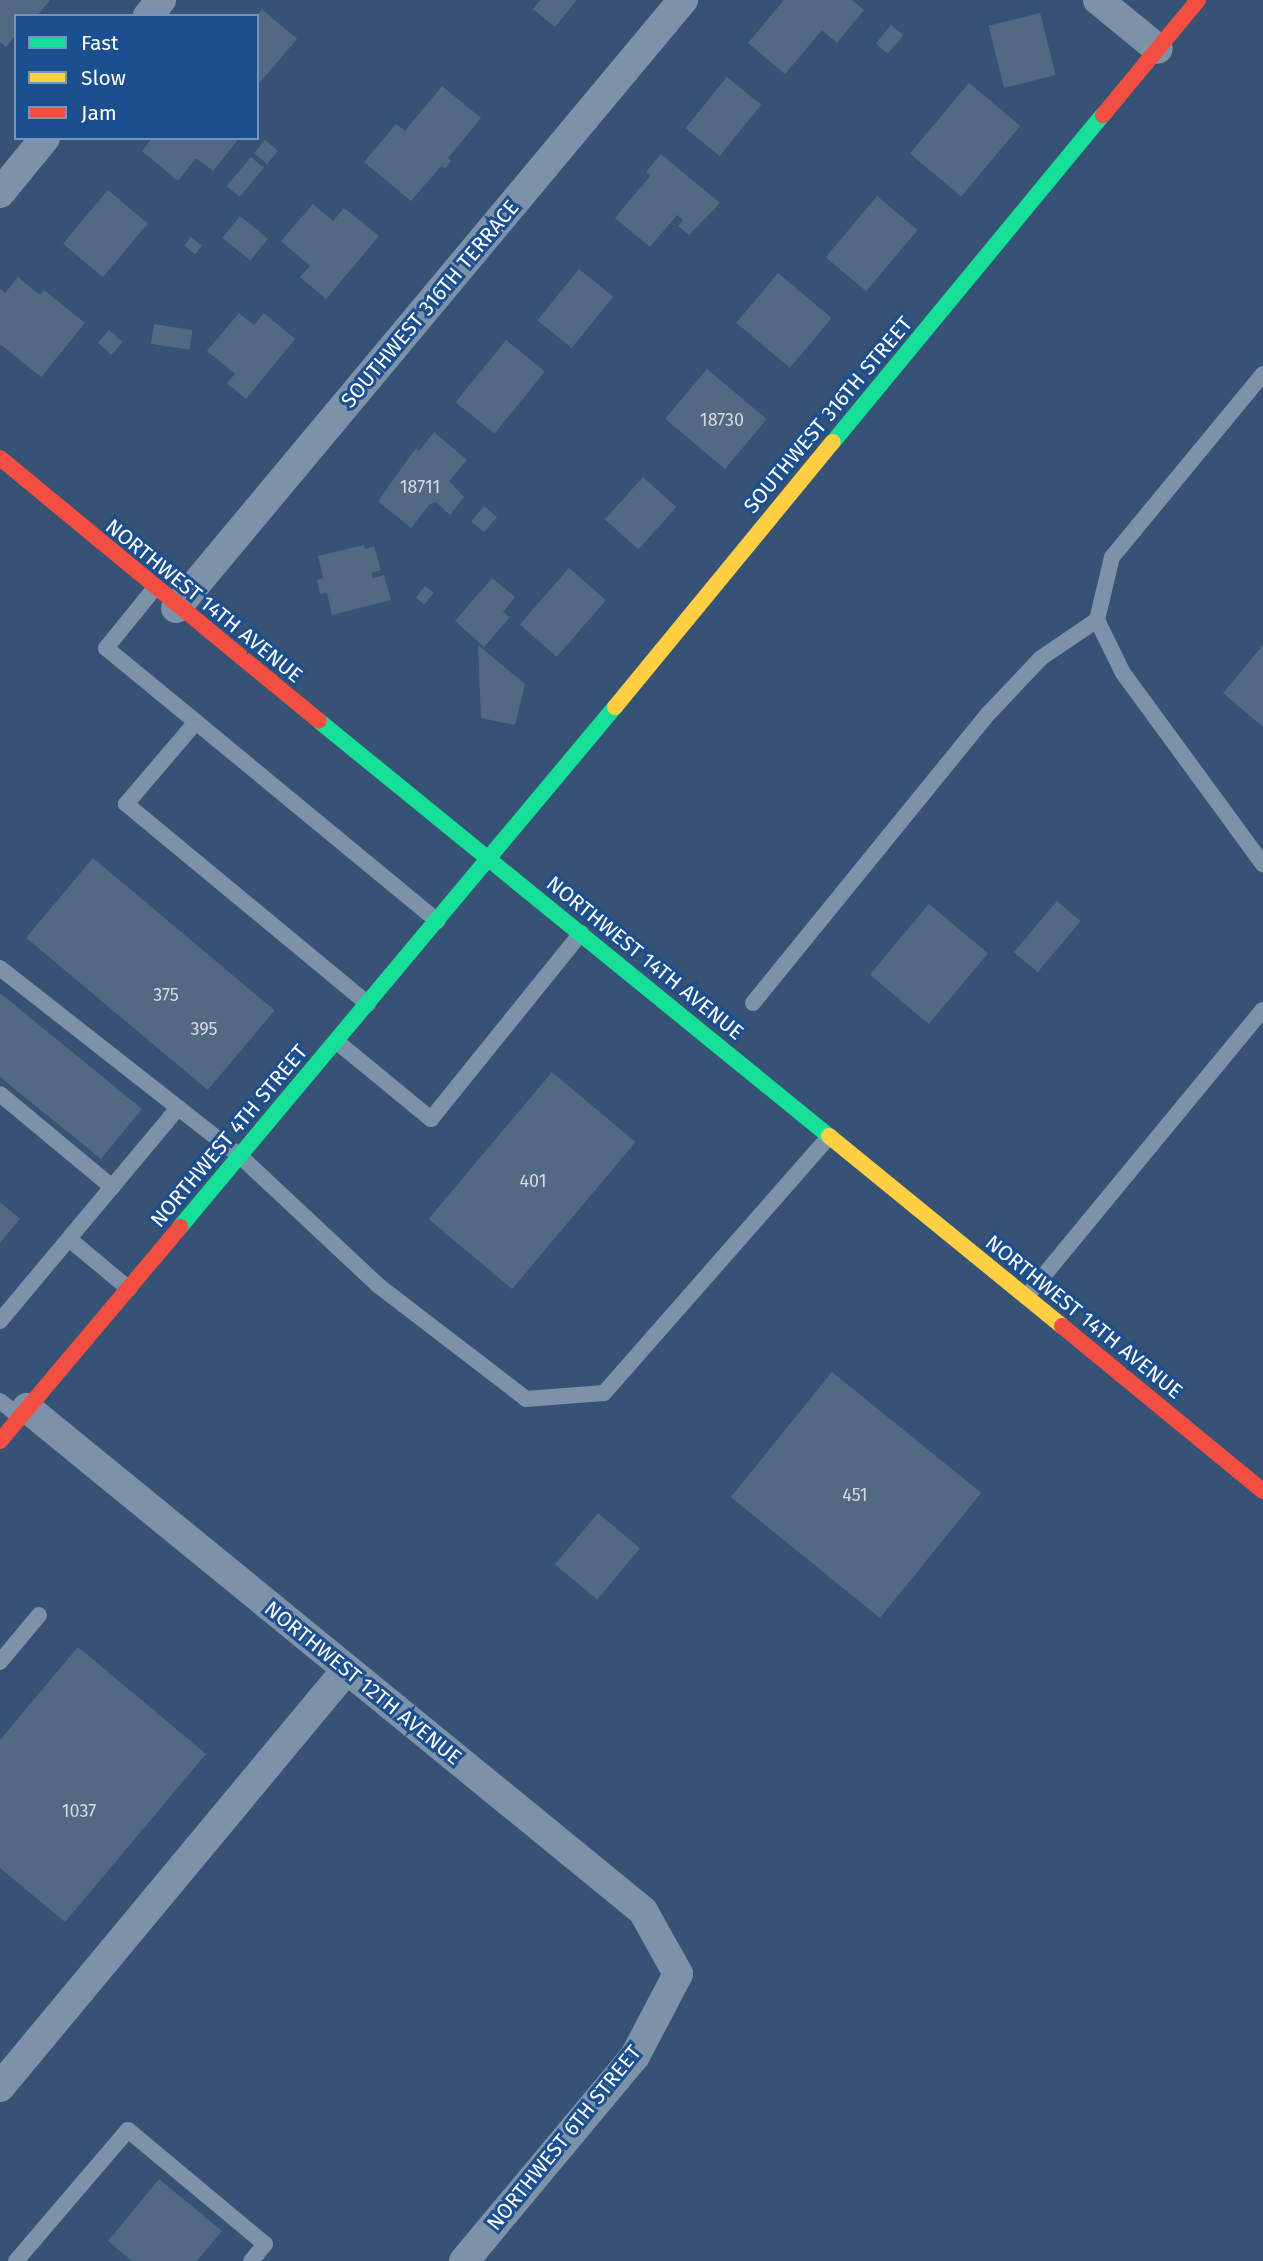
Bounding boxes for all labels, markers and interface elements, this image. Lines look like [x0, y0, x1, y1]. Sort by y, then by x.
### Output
legend [14, 14, 259, 140]
text: Fast [81, 30, 119, 56]
text: Slow [81, 65, 126, 91]
text: Jam [81, 100, 117, 126]
street label: SOUTHWEST 316TH TERRACE [336, 195, 524, 413]
street label: SOUTHWEST 316TH STREET [738, 312, 918, 518]
house number: 18730 [700, 409, 744, 431]
house number: 18711 [400, 476, 440, 498]
street label: NORTHWEST 14TH AVENUE [100, 514, 308, 688]
street label: NORTHWEST 14TH AVENUE [541, 871, 749, 1045]
house number: 375 [153, 984, 179, 1006]
house number: 395 [190, 1018, 218, 1040]
street label: NORTHWEST 4TH STREET [145, 1040, 313, 1232]
house number: 401 [520, 1170, 546, 1192]
street label: NORTHWEST 14TH AVENUE [980, 1230, 1188, 1404]
house number: 451 [842, 1484, 868, 1506]
street label: NORTHWEST 12TH AVENUE [259, 1596, 467, 1770]
house number: 1037 [62, 1800, 96, 1822]
street label: NORTHWEST 6TH STREET [482, 2040, 646, 2236]

